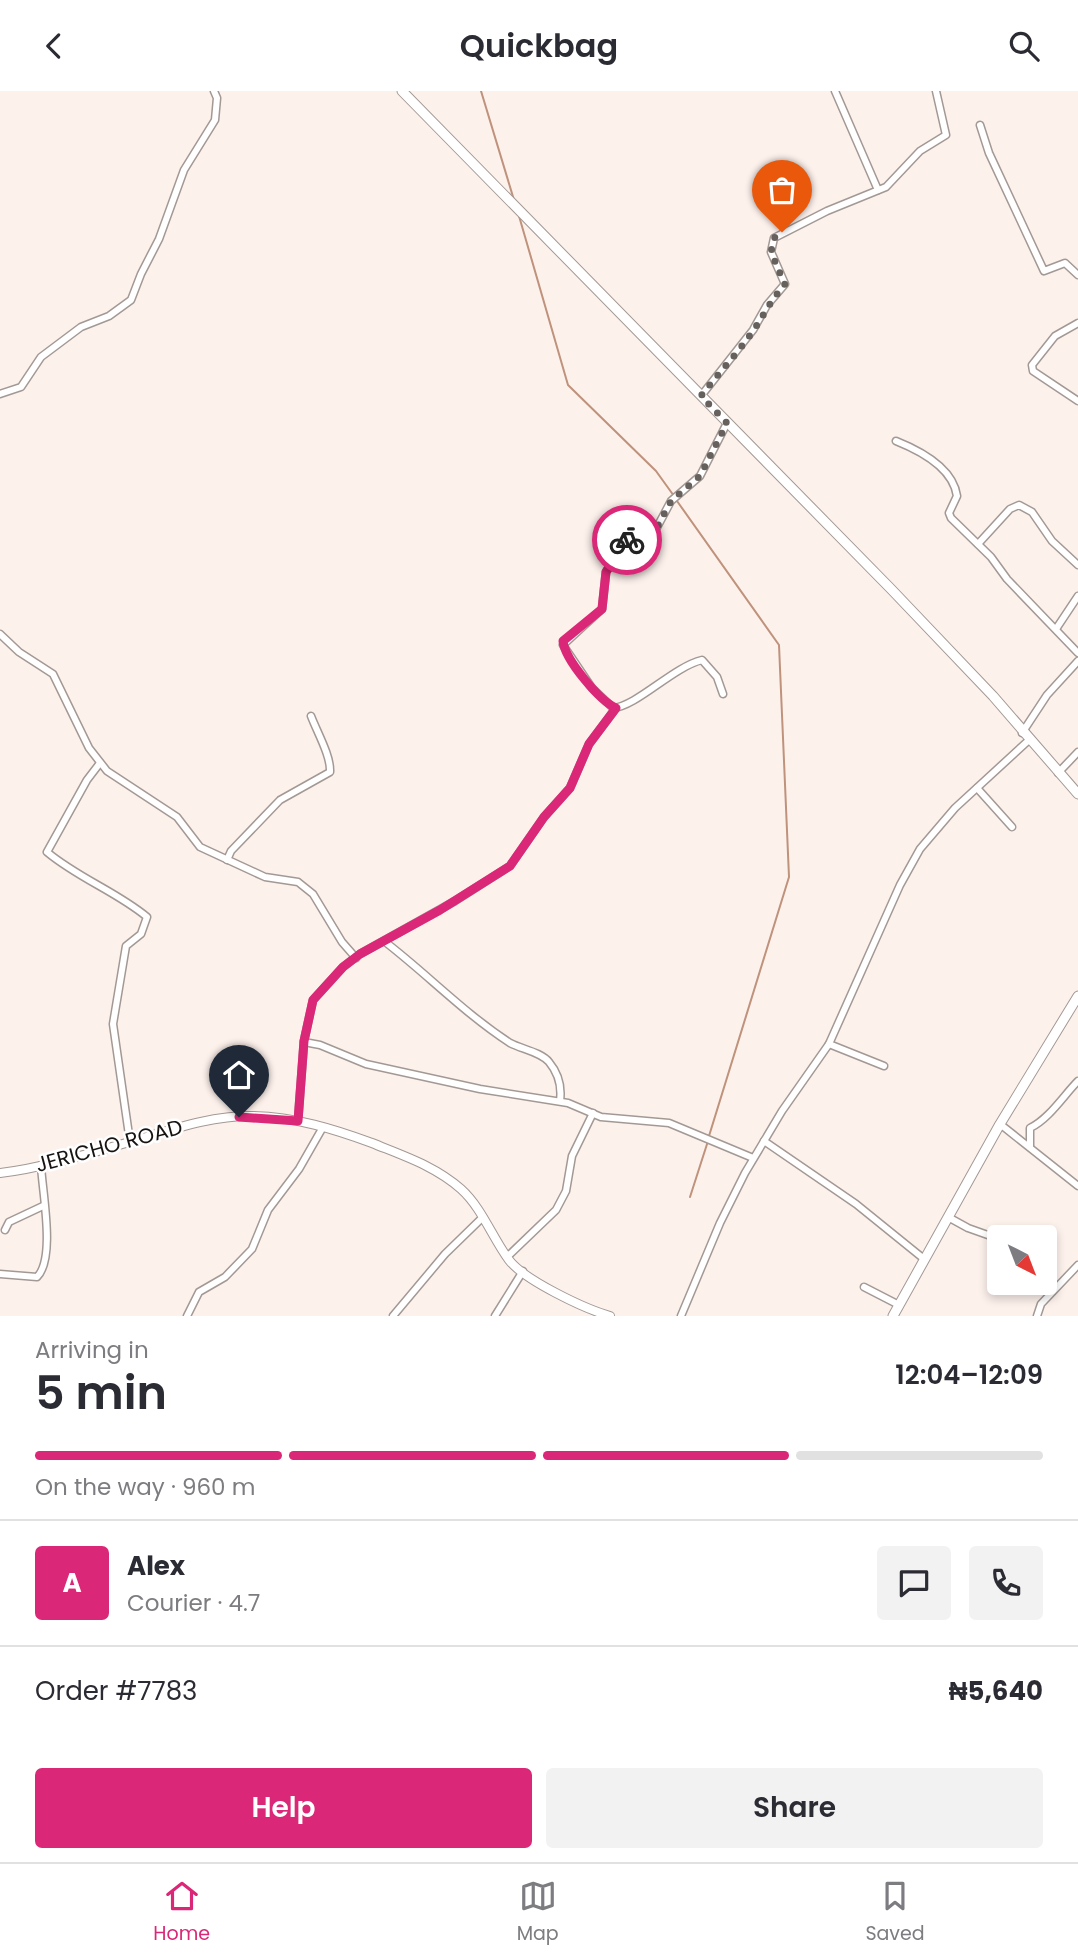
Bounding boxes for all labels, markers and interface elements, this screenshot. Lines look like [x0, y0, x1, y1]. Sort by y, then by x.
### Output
text: Quickbag [460, 23, 618, 68]
icon: back [35, 27, 73, 65]
icon: search [1005, 27, 1043, 65]
pin [752, 160, 812, 232]
icon: bag [763, 171, 801, 209]
courier [592, 505, 662, 575]
icon: bike [608, 521, 646, 559]
pin [209, 1045, 269, 1117]
icon: home [220, 1056, 258, 1094]
street label: JERICHO ROAD [32, 1112, 186, 1179]
north arrow [987, 1225, 1057, 1295]
map controls [987, 1225, 1057, 1295]
text: Arriving in [35, 1334, 149, 1366]
text: 12:04–12:09 [895, 1357, 1043, 1393]
text: 5 min [35, 1361, 167, 1425]
text: On the way · 960 m [35, 1471, 255, 1503]
button: chat [877, 1546, 951, 1620]
button: phone [969, 1546, 1043, 1620]
text: Alex [127, 1548, 185, 1584]
text: A [62, 1565, 82, 1601]
text: Courier · 4.7 [127, 1587, 260, 1619]
text: Order #7783 [35, 1673, 197, 1709]
text: ₦5,640 [949, 1673, 1043, 1709]
button: Help [35, 1768, 532, 1848]
button: Share [546, 1768, 1043, 1848]
tab: Home [153, 1877, 210, 1948]
tab: Map [517, 1877, 559, 1948]
tab: Saved [865, 1877, 925, 1948]

